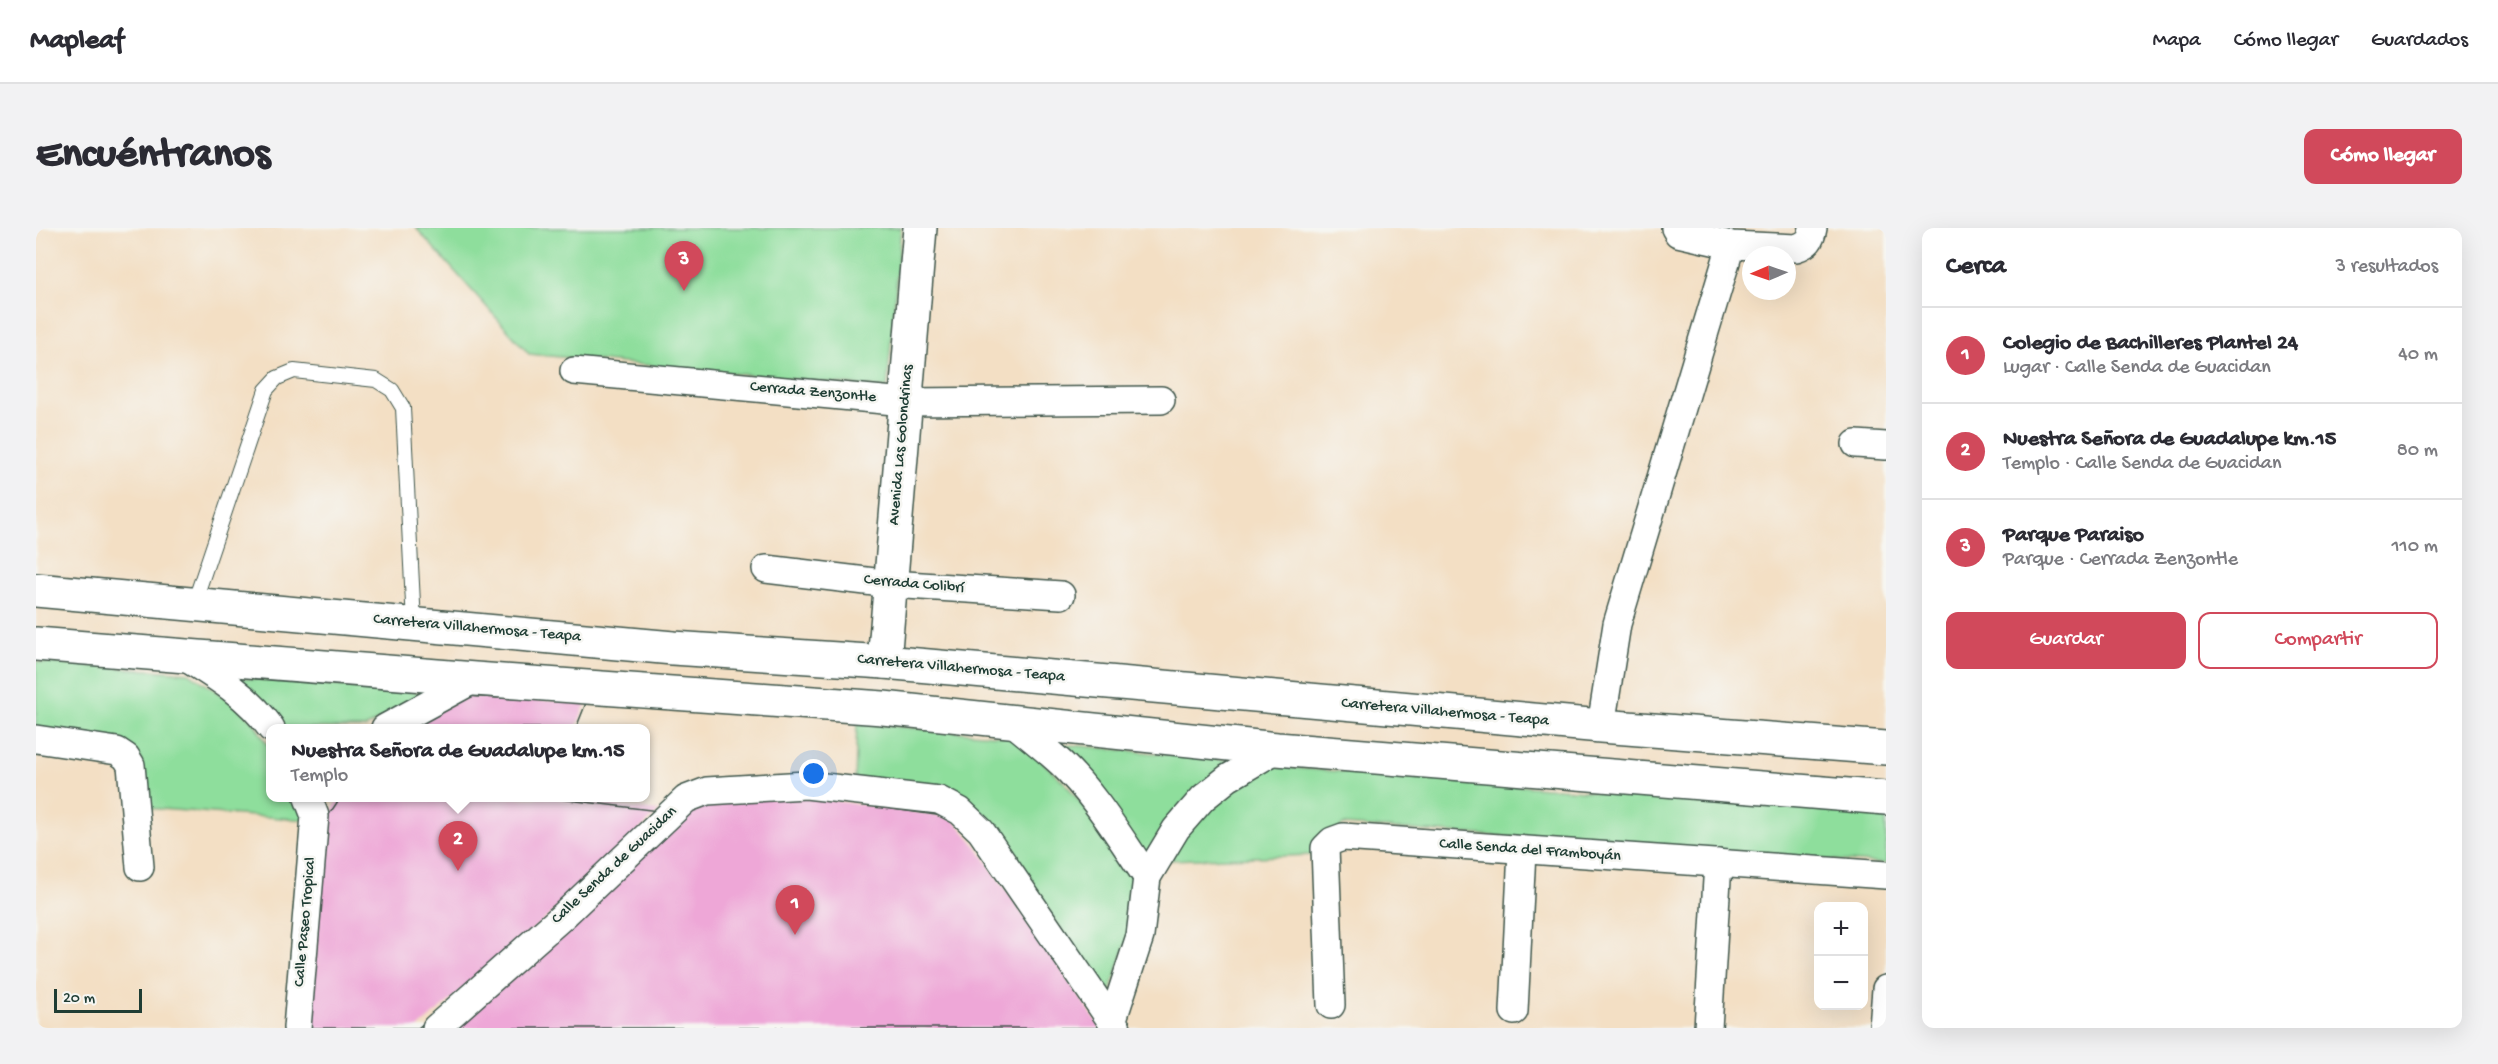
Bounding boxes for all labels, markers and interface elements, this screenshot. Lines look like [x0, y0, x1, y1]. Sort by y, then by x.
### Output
text: Mapleaf [30, 25, 124, 58]
text: Mapa [2152, 29, 2201, 54]
text: Cómo llegar [2234, 29, 2338, 54]
text: Guardados [2371, 29, 2468, 54]
button: Cómo llegar [2304, 129, 2462, 184]
text: Encuéntranos [36, 132, 270, 181]
pin: 3 [664, 242, 704, 291]
north arrow [1742, 246, 1796, 300]
text: Cerca [1946, 252, 2006, 283]
text: 3 resultados [2336, 256, 2438, 279]
text: Colegio de Bachilleres Plantel 24 [2003, 331, 2298, 357]
text: 1 [1961, 344, 1970, 367]
text: 40 m [2398, 344, 2438, 367]
text: Lugar · Calle Senda de Guacidan [2003, 357, 2271, 380]
street label: Avenida Las Golondrinas [886, 363, 919, 526]
street label: Cerrada Zenzontle [749, 378, 878, 408]
text: Nuestra Señora de Guadalupe km.15 [2003, 427, 2336, 453]
text: 2 [1961, 440, 1970, 463]
text: 80 m [2397, 440, 2438, 463]
text: Templo · Calle Senda de Guacidan [2003, 453, 2281, 476]
text: Parque Paraiso [2003, 523, 2144, 549]
text: 3 [1960, 536, 1971, 559]
text: 110 m [2392, 536, 2438, 559]
text: Parque · Cerrada Zenzontle [2003, 549, 2238, 572]
street label: Cerrada Colibrí [863, 571, 966, 599]
street label: Carretera Villahermosa - Teapa [372, 610, 583, 648]
button: Guardar [1946, 612, 2186, 669]
button: Compartir [2198, 612, 2438, 669]
street label: Carretera Villahermosa - Teapa [856, 650, 1067, 688]
street label: Carretera Villahermosa - Teapa [1340, 694, 1551, 732]
popup [266, 724, 650, 802]
text: Nuestra Señora de Guadalupe km.15 [291, 739, 625, 765]
your location [799, 759, 828, 788]
text: Templo [291, 765, 348, 788]
street label: Calle Senda de Guacidan [548, 803, 682, 929]
pin: 2 [438, 822, 478, 871]
street label: Calle Senda del Framboyán [1438, 835, 1622, 867]
street label: Calle Paseo Tropical [291, 856, 321, 988]
pin: 1 [776, 886, 814, 935]
map controls [1814, 902, 1868, 1010]
button: + [1814, 902, 1868, 956]
button: − [1814, 956, 1868, 1010]
scale bar [54, 986, 142, 1014]
text: 20 m [63, 990, 95, 1009]

